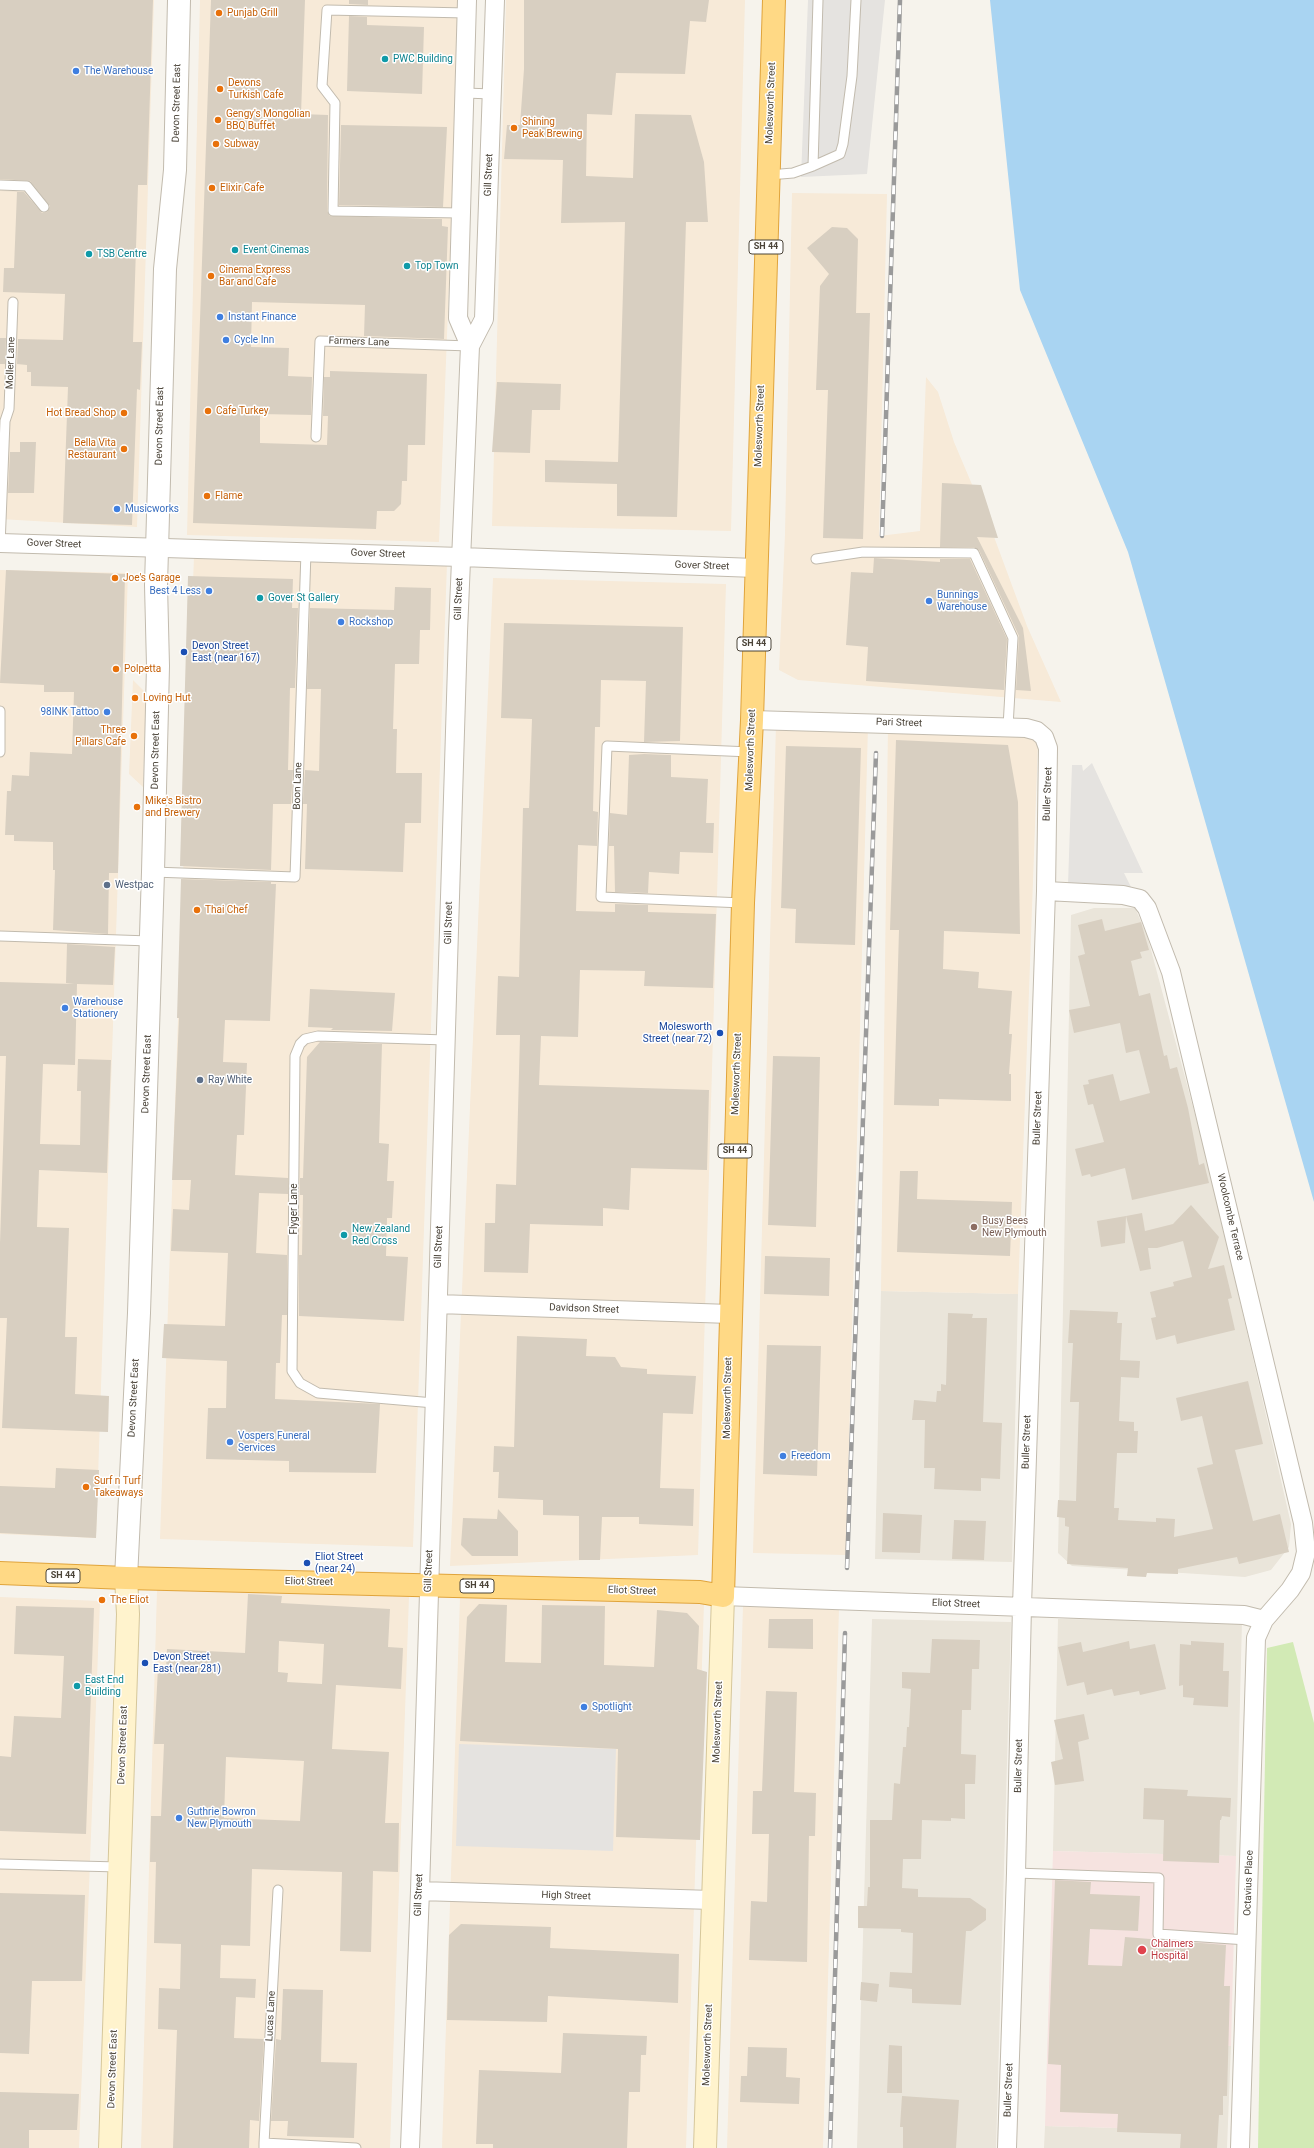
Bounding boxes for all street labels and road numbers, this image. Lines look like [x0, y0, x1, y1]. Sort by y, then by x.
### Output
street label: Molesworth Street [764, 62, 778, 144]
street label: Devon Street East [170, 64, 184, 142]
street label: Gill Street [482, 153, 496, 197]
road number: SH 44 [749, 240, 783, 254]
street label: Farmers Lane [328, 335, 390, 349]
street label: Moller Lane [4, 337, 18, 389]
street label: Molesworth Street [753, 385, 767, 467]
street label: Devon Street East [153, 387, 167, 465]
street label: Gover Street [26, 537, 82, 551]
street label: Gover Street [350, 547, 406, 561]
street label: Gover Street [674, 559, 730, 573]
street label: Gill Street [452, 577, 466, 621]
road number: SH 44 [737, 637, 771, 651]
street label: Molesworth Street [744, 709, 758, 791]
street label: Devon Street East [149, 711, 163, 789]
street label: Pari Street [876, 716, 922, 730]
street label: Boon Lane [291, 762, 305, 810]
street label: Buller Street [1041, 767, 1055, 821]
street label: Gill Street [443, 901, 455, 945]
street label: Molesworth Street [730, 1033, 744, 1115]
street label: Devon Street East [140, 1034, 154, 1114]
street label: Buller Street [1031, 1091, 1045, 1145]
road number: SH 44 [718, 1144, 752, 1158]
street label: Woolcombe Terrace [1214, 1172, 1246, 1262]
street label: Flyger Lane [288, 1183, 300, 1235]
street label: Gill Street [432, 1225, 446, 1269]
street label: Davidson Street [549, 1302, 619, 1316]
street label: Molesworth Street [721, 1357, 735, 1439]
street label: Devon Street East [126, 1358, 142, 1438]
street label: Buller Street [1020, 1415, 1034, 1469]
street label: Gill Street [422, 1549, 436, 1593]
road number: SH 44 [46, 1569, 80, 1583]
street label: Eliot Street [285, 1576, 333, 1588]
road number: SH 44 [460, 1579, 494, 1593]
street label: Eliot Street [608, 1584, 656, 1598]
street label: Eliot Street [932, 1597, 980, 1611]
street label: Molesworth Street [711, 1681, 725, 1763]
street label: Devon Street East [116, 1705, 130, 1785]
street label: Buller Street [1013, 1739, 1025, 1793]
street label: Octavius Place [1242, 1850, 1256, 1916]
street label: Gill Street [412, 1873, 426, 1917]
street label: High Street [541, 1889, 591, 1903]
street label: Lucas Lane [264, 1990, 278, 2042]
street label: Molesworth Street [701, 2004, 715, 2086]
street label: Devon Street East [106, 2029, 120, 2109]
street label: Buller Street [1002, 2063, 1016, 2117]

